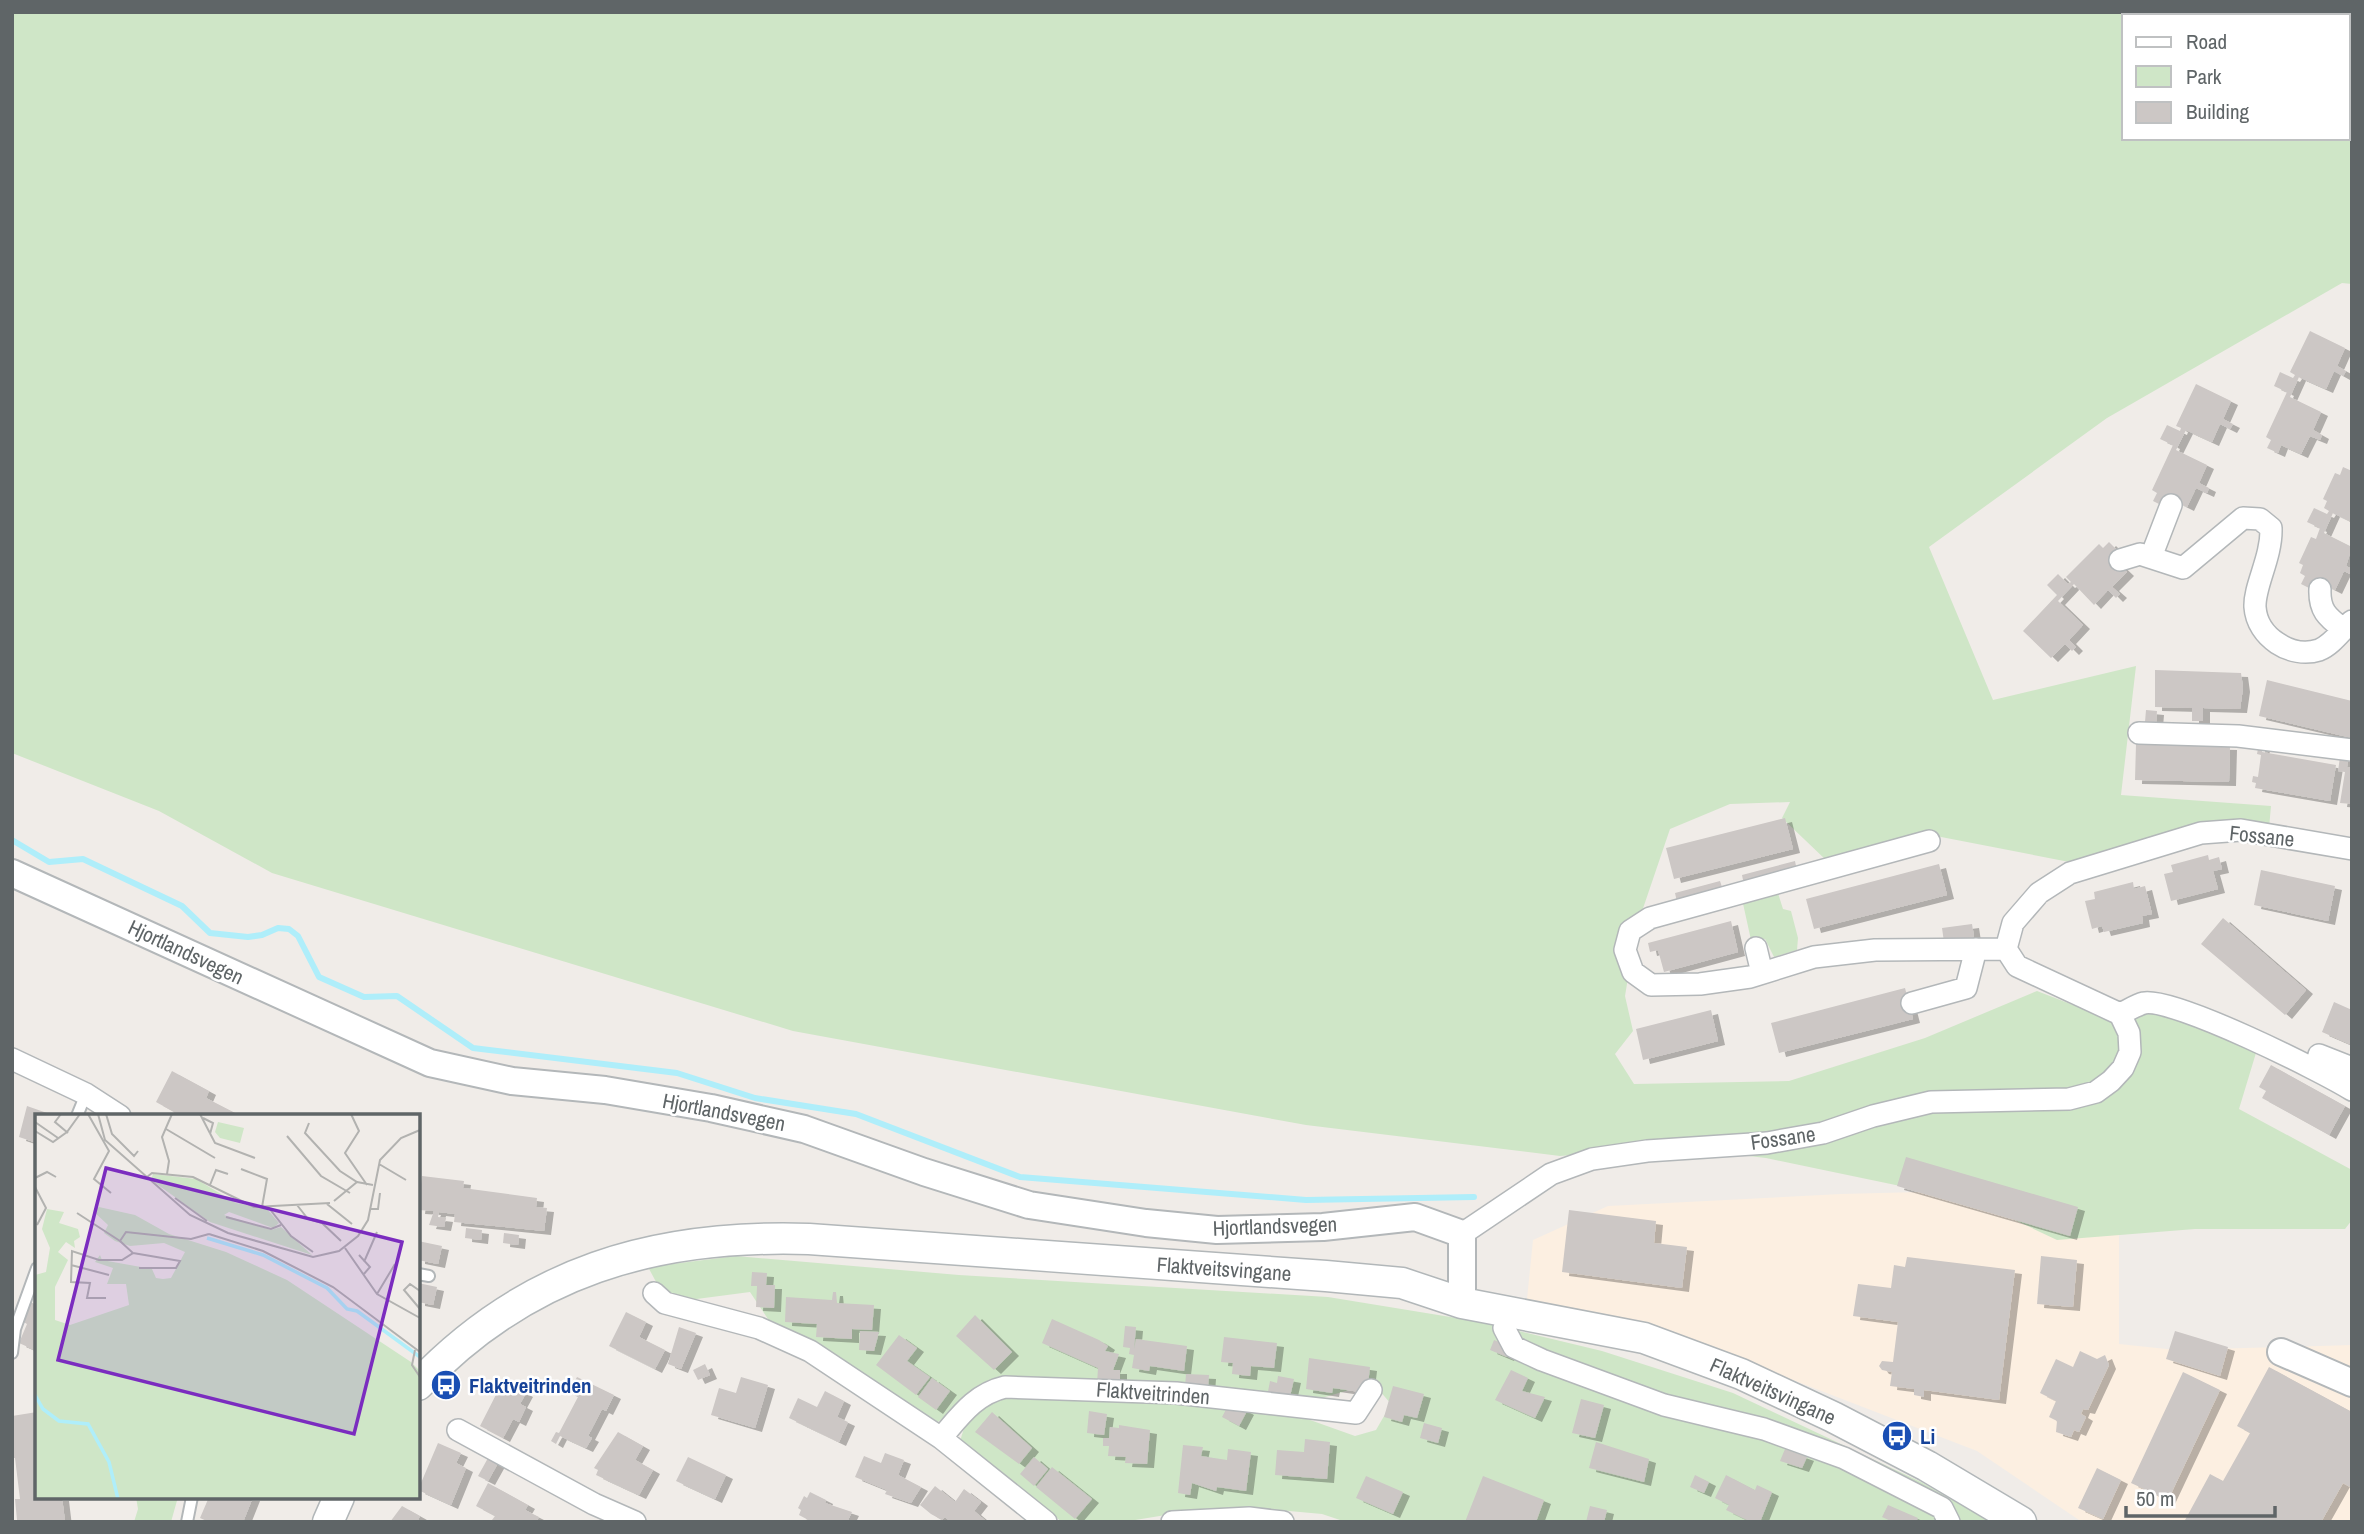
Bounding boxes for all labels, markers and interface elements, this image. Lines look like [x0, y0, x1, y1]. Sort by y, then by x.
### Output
legend [2122, 14, 2350, 140]
text: Road [2186, 27, 2227, 56]
text: Park [2186, 62, 2222, 91]
text: Building [2186, 97, 2250, 126]
street label: Fossane [2228, 818, 2296, 854]
street label: Hjortlandsvegen [123, 913, 249, 991]
street label: Hjortlandsvegen [660, 1086, 788, 1138]
inset map [35, 1114, 420, 1499]
street label: Fossane [1749, 1119, 1817, 1157]
street label: Hjortlandsvegen [1212, 1209, 1338, 1243]
street label: Flaktveitsvingane [1156, 1250, 1292, 1288]
street label: Flaktveitsvingane [1705, 1350, 1841, 1432]
bus stop icon: Flaktveitrinden [429, 1368, 463, 1402]
place label: Flaktveitrinden [469, 1371, 592, 1400]
street label: Flaktveitrinden [1095, 1375, 1211, 1411]
bus stop icon: Li [1880, 1419, 1914, 1453]
place label: Li [1920, 1422, 1935, 1451]
scale bar [2126, 1474, 2275, 1518]
text: 50 m [2136, 1484, 2174, 1513]

